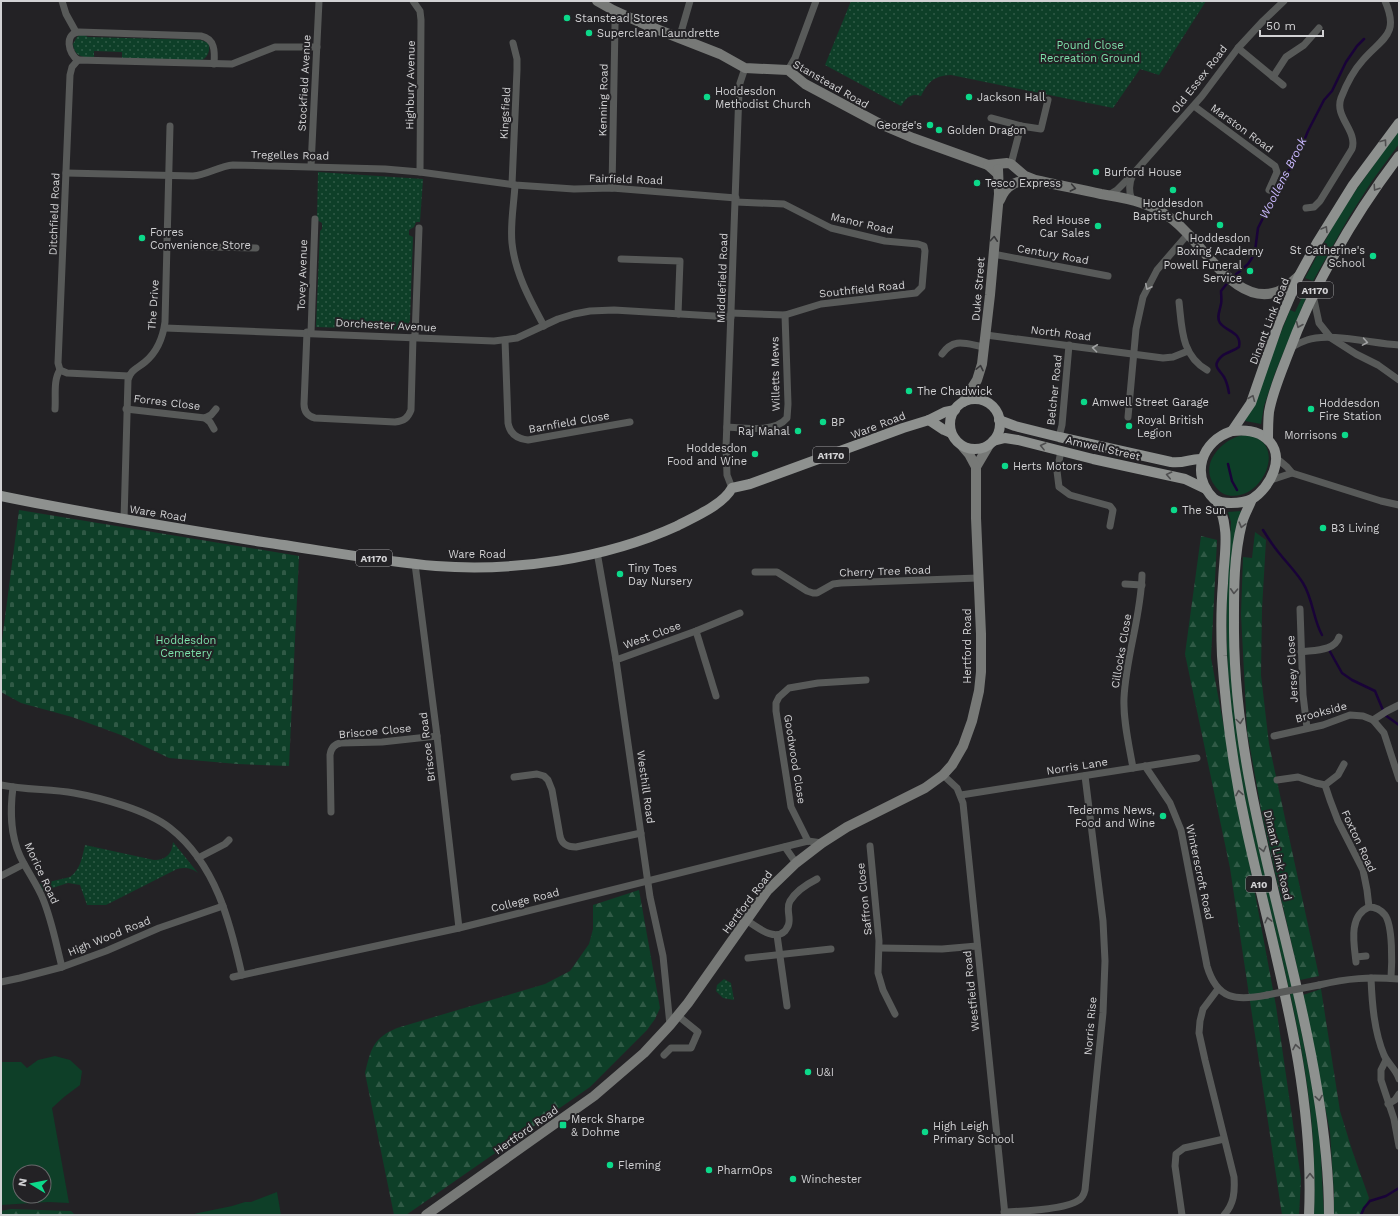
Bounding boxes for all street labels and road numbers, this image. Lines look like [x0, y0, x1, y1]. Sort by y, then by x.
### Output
street label: Stockfield Avenue [295, 34, 314, 132]
street label: Highbury Avenue [403, 40, 418, 130]
street label: Old Essex Road [1169, 43, 1230, 116]
street label: Stanstead Road [791, 58, 871, 111]
street label: Kenning Road [596, 63, 611, 137]
street label: Kingsfield [498, 86, 513, 140]
street label: Marston Road [1208, 101, 1276, 155]
street label: Tregelles Road [251, 148, 329, 163]
street label: Ditchfield Road [47, 172, 62, 256]
street label: Fairfield Road [589, 172, 663, 187]
street label: Manor Road [829, 210, 894, 237]
street label: Middlefield Road [714, 233, 731, 323]
street label: Tovey Avenue [295, 239, 310, 311]
street label: Century Road [1016, 242, 1090, 267]
street label: Duke Street [969, 256, 988, 321]
street label: Dinant Link Road [1247, 276, 1292, 366]
street label: The Drive [145, 279, 162, 331]
street label: Southfield Road [818, 279, 906, 300]
road number: A1170 [1297, 282, 1333, 298]
street label: Dorchester Avenue [335, 316, 437, 335]
street label: North Road [1030, 323, 1092, 344]
street label: Willetts Mews [768, 336, 783, 412]
street label: Belcher Road [1044, 354, 1065, 426]
street label: Forres Close [133, 392, 201, 413]
street label: Barnfield Close [528, 409, 611, 436]
street label: Ware Road [849, 409, 907, 442]
street label: Amwell Street [1064, 434, 1142, 463]
road number: A1170 [813, 447, 849, 463]
street label: Ware Road [128, 503, 187, 524]
street label: Ware Road [448, 548, 506, 561]
road number: A1170 [356, 550, 392, 566]
street label: Cherry Tree Road [839, 563, 931, 580]
street label: Hertford Road [961, 608, 974, 684]
street label: Cillocks Close [1109, 613, 1134, 689]
street label: West Close [622, 619, 683, 652]
street label: Jersey Close [1284, 635, 1301, 703]
street label: Brookside [1294, 699, 1348, 726]
street label: Briscoe Road [417, 711, 438, 783]
street label: Goodwood Close [781, 713, 808, 805]
street label: Briscoe Close [338, 722, 412, 741]
street label: Westhill Road [634, 750, 657, 824]
street label: Norris Lane [1045, 755, 1109, 778]
street label: Foxton Road [1339, 808, 1379, 874]
street label: Dinant Link Road [1261, 809, 1294, 901]
street label: Winterscroft Road [1183, 823, 1216, 921]
street label: Morice Road [22, 840, 61, 906]
street label: Saffron Close [854, 862, 875, 936]
street label: Hertford Road [719, 868, 775, 936]
road number: A10 [1246, 876, 1272, 892]
street label: College Road [490, 886, 561, 915]
street label: High Wood Road [66, 914, 152, 959]
street label: Westfield Road [961, 950, 982, 1032]
street label: Norris Rise [1081, 996, 1100, 1056]
street label: Hertford Road [492, 1103, 561, 1157]

